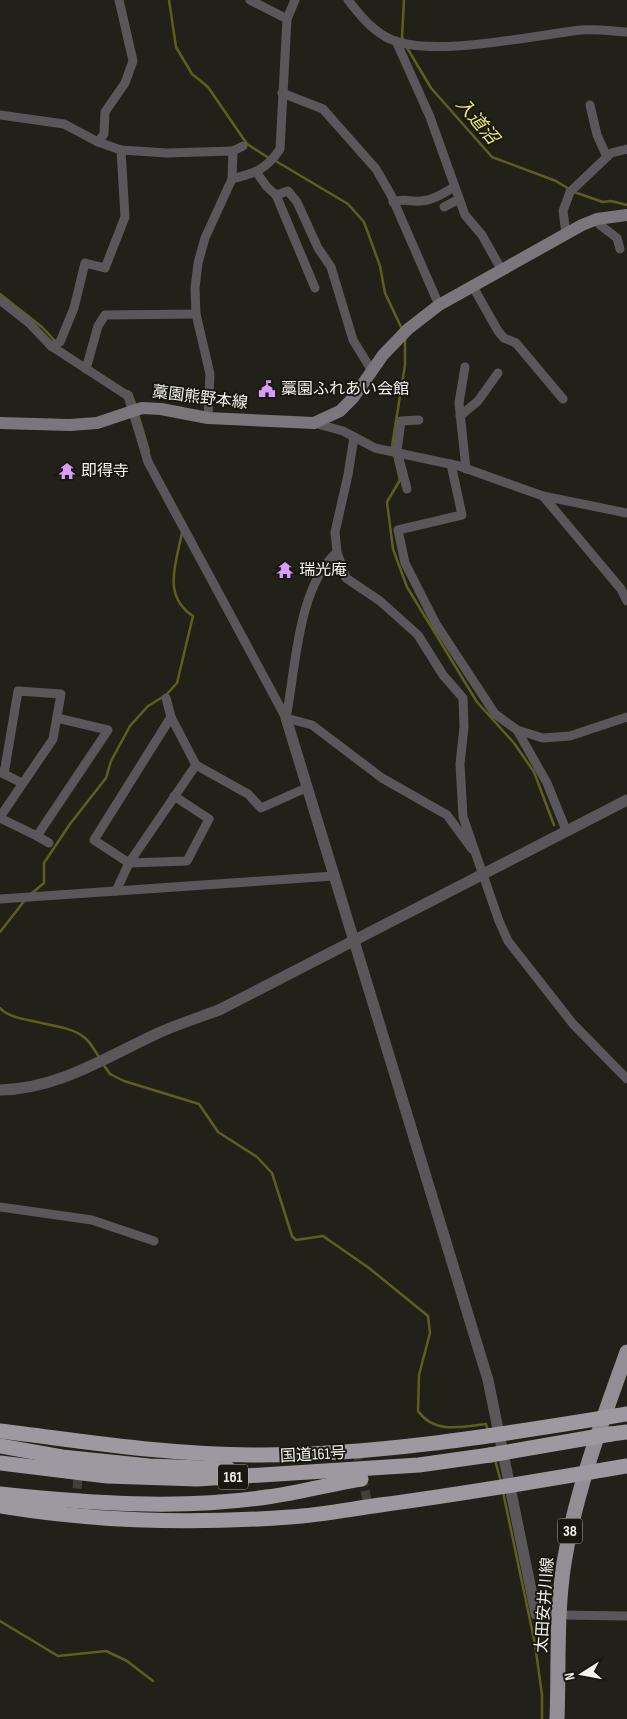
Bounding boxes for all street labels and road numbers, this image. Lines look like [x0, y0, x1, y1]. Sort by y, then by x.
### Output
street label: 藁園熊野本線 [151, 383, 249, 413]
street label: 国道161号 [279, 1444, 347, 1466]
road number: 161 [218, 1464, 248, 1490]
road number: 38 [558, 1518, 582, 1544]
street label: 太田安井川線 [532, 1556, 558, 1654]

